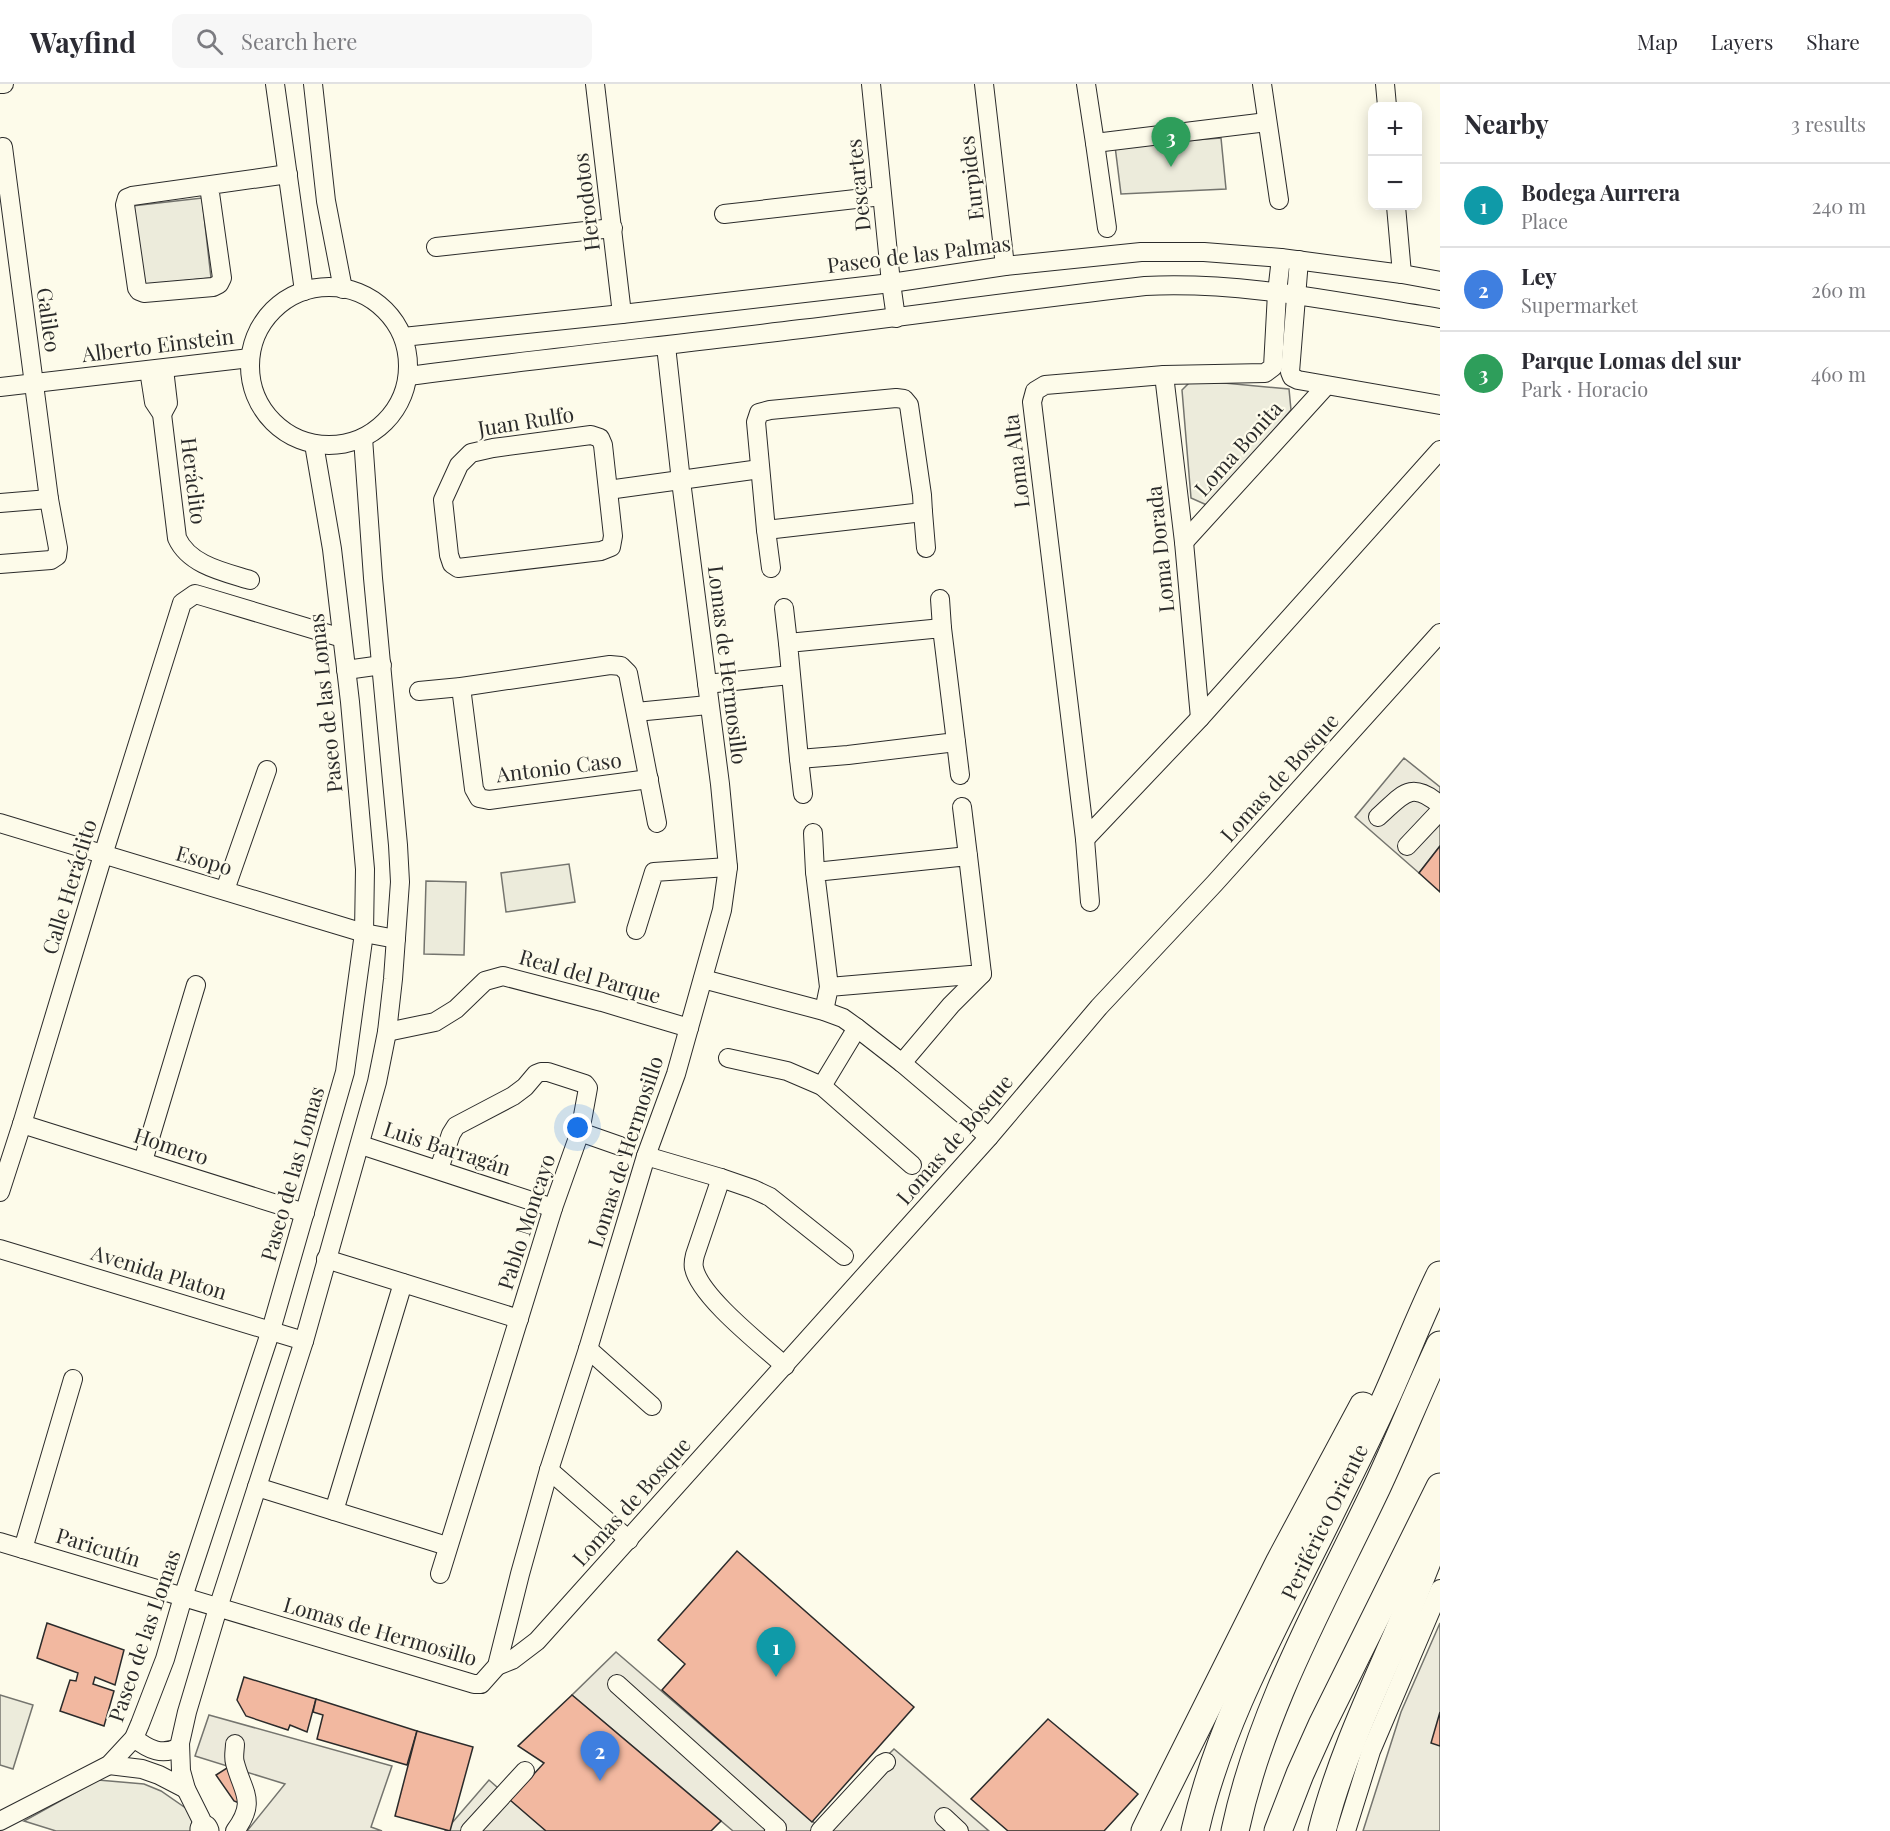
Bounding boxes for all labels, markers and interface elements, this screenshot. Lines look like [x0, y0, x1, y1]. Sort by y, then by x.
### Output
search box [172, 14, 592, 68]
text: Wayfind [30, 23, 136, 60]
icon: search [193, 25, 226, 58]
text: Search here [241, 26, 357, 56]
text: Map [1637, 27, 1678, 55]
text: Layers [1711, 27, 1773, 55]
text: Share [1806, 27, 1860, 55]
map controls [1368, 102, 1422, 210]
button: + [1368, 102, 1422, 156]
text: Nearby [1464, 106, 1549, 141]
text: 3 results [1791, 110, 1866, 137]
pin: 3 [1152, 118, 1190, 167]
street label: Eurpides [951, 134, 989, 222]
street label: Descartes [838, 138, 876, 233]
street label: Herodotos [565, 152, 605, 253]
button: − [1368, 156, 1422, 210]
text: Bodega Aurrera [1521, 177, 1680, 207]
text: 1 [1480, 192, 1487, 219]
text: 240 m [1812, 192, 1866, 219]
text: Place [1521, 207, 1568, 234]
street label: Paseo de las Palmas [825, 228, 1012, 278]
text: Ley [1521, 261, 1557, 291]
text: 2 [1478, 276, 1489, 303]
text: 260 m [1811, 276, 1866, 303]
street label: Galileo [32, 285, 68, 354]
text: Supermarket [1521, 291, 1638, 318]
street label: Alberto Einstein [79, 321, 236, 367]
text: Parque Lomas del sur [1521, 345, 1741, 375]
text: 3 [1479, 360, 1488, 387]
text: 460 m [1811, 360, 1866, 387]
text: Park · Horacio [1521, 375, 1648, 402]
street label: Loma Bonita [1187, 394, 1288, 501]
street label: Juan Rulfo [475, 399, 576, 442]
street label: Loma Alta [995, 412, 1035, 510]
street label: Heráclito [176, 436, 214, 526]
street label: Loma Dorada [1138, 484, 1180, 614]
street label: Lomas de Hermosillo [703, 564, 755, 766]
street label: Paseo de las Lomas [301, 612, 347, 794]
street label: Lomas de Bosque [1213, 706, 1344, 847]
street label: Antonio Caso [494, 744, 623, 788]
street label: Calle Heráclito [34, 815, 102, 957]
street label: Esopo [173, 838, 236, 880]
street label: Real del Parque [516, 941, 665, 1009]
street label: Lomas de Hermosillo [580, 1052, 668, 1251]
street label: Lomas de Bosque [889, 1068, 1018, 1210]
street label: Paseo de las Lomas [253, 1083, 329, 1264]
street label: Luis Barragán [381, 1113, 515, 1181]
your location [563, 1113, 592, 1142]
street label: Homero [131, 1120, 212, 1170]
street label: Pablo Moncayo [490, 1150, 560, 1293]
street label: Avenida Platon [87, 1237, 231, 1305]
street label: Lomas de Bosque [565, 1430, 696, 1571]
street label: Periférico Oriente [1273, 1439, 1373, 1604]
street label: Paricutín [53, 1520, 145, 1572]
street label: Paseo de las Lomas [101, 1546, 186, 1725]
street label: Lomas de Hermosillo [280, 1589, 481, 1671]
pin: 1 [756, 1628, 796, 1677]
pin: 2 [580, 1732, 620, 1781]

